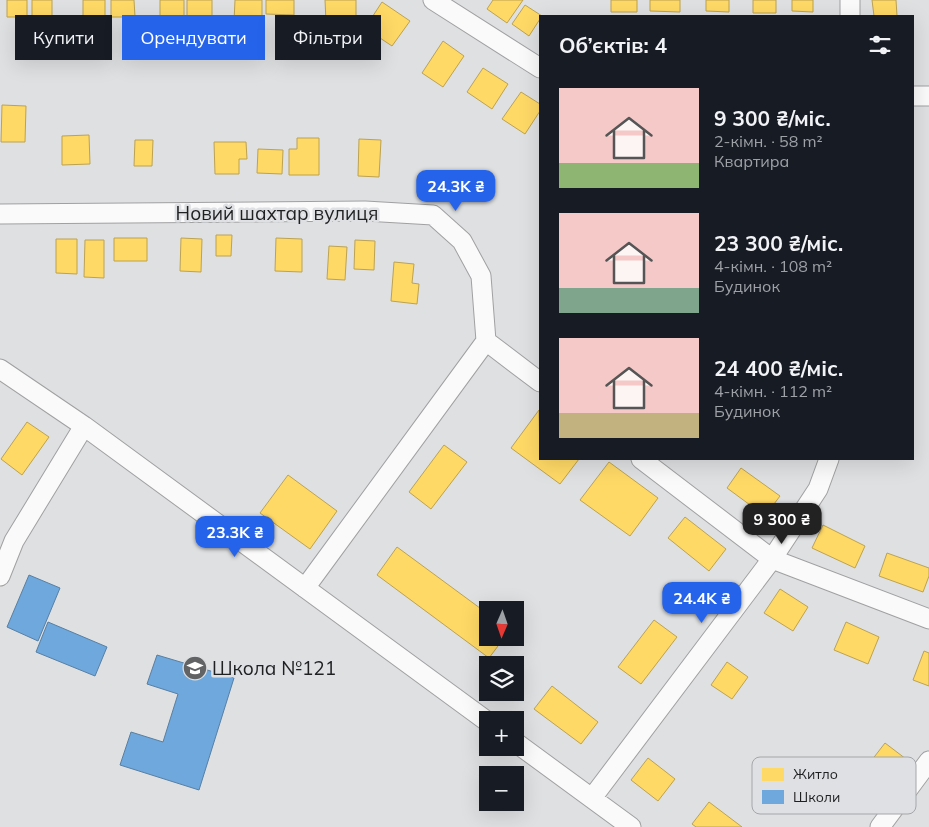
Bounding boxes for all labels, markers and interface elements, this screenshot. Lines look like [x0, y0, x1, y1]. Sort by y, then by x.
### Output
chip: Купити [15, 15, 112, 60]
chip: Орендувати [122, 15, 265, 60]
chip: Фільтри [275, 15, 381, 60]
icon: filters [866, 31, 894, 59]
text: Об’єктів: 4 [559, 32, 667, 58]
text: 9 300 ₴/міс. [714, 105, 831, 131]
icon: home [599, 108, 659, 168]
text: 2-кімн. · 58 m² [714, 131, 823, 151]
text: Квартира [714, 151, 789, 171]
pin: 24.3K ₴ [410, 170, 502, 212]
text: 24.3K ₴ [427, 176, 485, 196]
street label: Новий шахтар вулиця [176, 201, 378, 225]
text: 23 300 ₴/міс. [714, 230, 843, 256]
icon: home [599, 233, 659, 293]
text: 4-кімн. · 108 m² [714, 256, 832, 276]
text: Будинок [714, 276, 780, 296]
text: 24 400 ₴/міс. [714, 355, 843, 381]
icon: home [599, 358, 659, 418]
text: 4-кімн. · 112 m² [714, 381, 832, 401]
text: Будинок [714, 401, 780, 421]
pin: 9 300 ₴ [736, 502, 828, 545]
text: 9 300 ₴ [754, 509, 810, 529]
pin: 23.3K ₴ [189, 516, 281, 558]
text: 23.3K ₴ [206, 522, 264, 542]
pin: 24.4K ₴ [656, 582, 748, 624]
text: 24.4K ₴ [673, 588, 731, 608]
north arrow [479, 601, 524, 646]
map controls [479, 601, 524, 811]
school or university icon: Школа №121 [182, 655, 208, 681]
place label: Школа №121 [212, 656, 336, 680]
button: layers [479, 656, 524, 701]
button: + [479, 711, 524, 756]
legend [752, 757, 916, 814]
text: Житло [793, 765, 838, 783]
button: − [479, 766, 524, 811]
text: Школи [793, 788, 840, 806]

